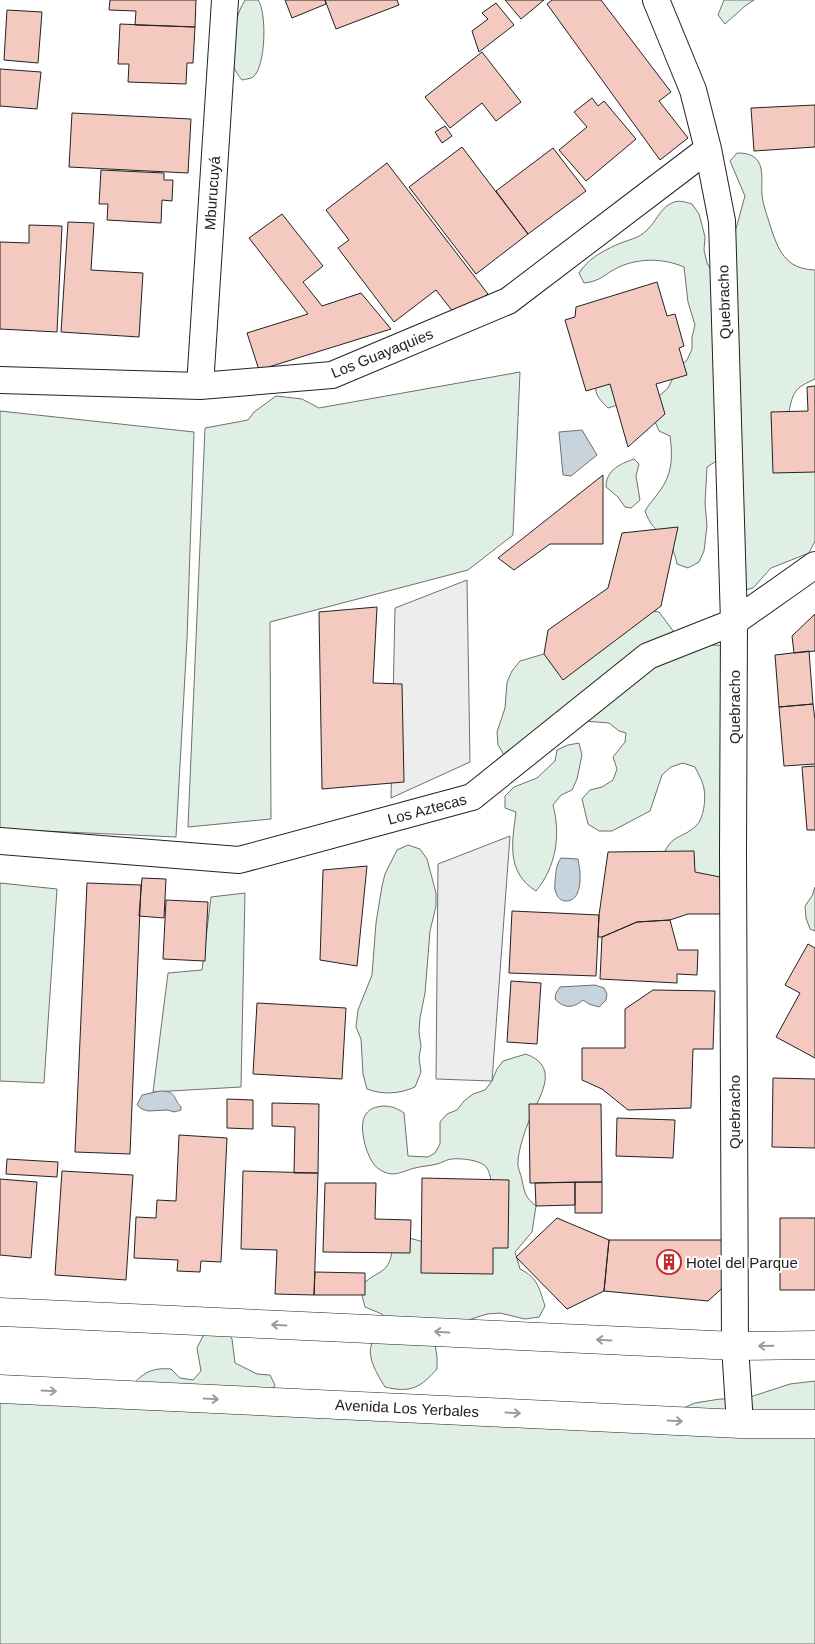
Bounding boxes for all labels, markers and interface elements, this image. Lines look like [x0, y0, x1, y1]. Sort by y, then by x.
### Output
street label: Mburucuyá [201, 155, 223, 231]
street label: Quebracho [714, 265, 734, 339]
street label: Los Guayaquies [329, 325, 435, 381]
street label: Quebracho [726, 670, 743, 744]
street label: Los Aztecas [386, 790, 468, 828]
street label: Quebracho [726, 1075, 743, 1149]
building icon: Hotel del Parque [656, 1249, 682, 1275]
place label: Hotel del Parque [686, 1254, 798, 1271]
one-way arrow [272, 1320, 288, 1329]
one-way arrow [434, 1328, 450, 1337]
one-way arrow [596, 1335, 612, 1345]
one-way arrow [759, 1341, 775, 1351]
one-way arrow [40, 1387, 56, 1396]
one-way arrow [202, 1394, 219, 1404]
street label: Avenida Los Yerbales [335, 1396, 479, 1420]
one-way arrow [505, 1409, 521, 1418]
one-way arrow [667, 1416, 683, 1426]

